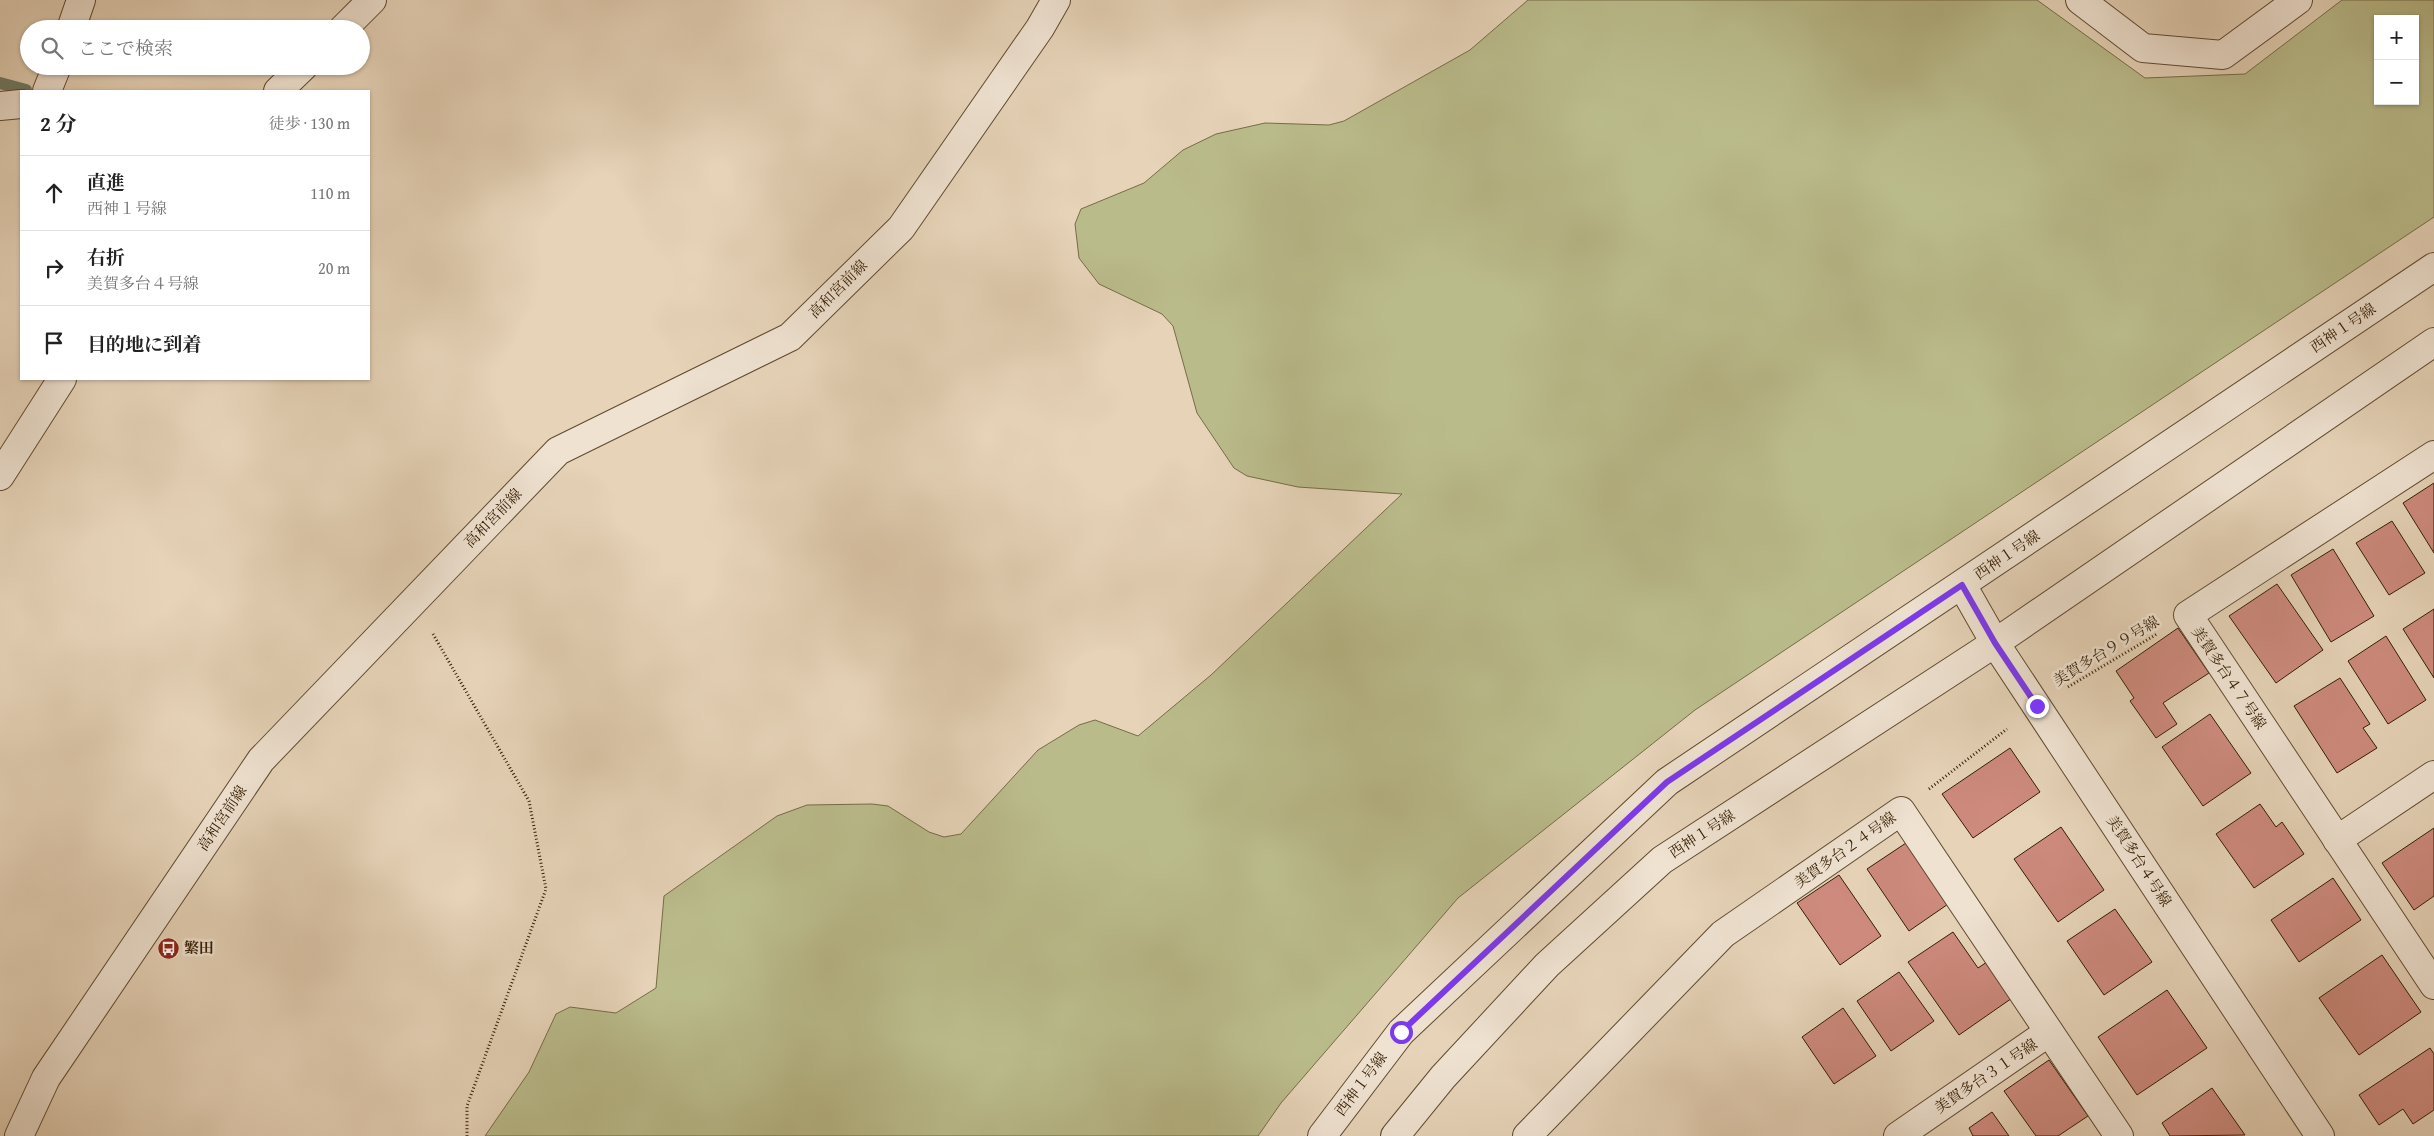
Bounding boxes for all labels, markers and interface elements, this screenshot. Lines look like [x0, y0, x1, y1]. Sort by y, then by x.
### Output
map controls [2374, 15, 2419, 105]
button: + [2374, 15, 2419, 60]
search box [20, 20, 370, 75]
icon: search [38, 34, 66, 62]
text: ここで検索 [78, 34, 173, 62]
button: − [2374, 60, 2419, 105]
text: 2 分 [40, 108, 77, 139]
text: 徒歩 · 130 m [269, 111, 350, 135]
text: 直進 [87, 168, 125, 196]
icon: ahead [40, 179, 68, 207]
text: 110 m [310, 181, 350, 205]
text: 西神１号線 [87, 196, 167, 220]
text: 右折 [87, 243, 125, 271]
icon: right [40, 254, 68, 282]
street label: 高和宮前線 [804, 255, 872, 323]
text: 20 m [318, 256, 350, 280]
text: 美賀多台４号線 [87, 271, 199, 295]
street label: 西神１号線 [2306, 298, 2380, 357]
icon: arrive [40, 329, 68, 357]
text: 目的地に到着 [87, 330, 201, 358]
street label: 高和宮前線 [459, 483, 526, 552]
street label: 西神１号線 [1970, 525, 2044, 584]
street label: 美賀多台９９号線 [2049, 611, 2163, 690]
street label: 美賀多台４７号線 [2187, 622, 2272, 733]
route end [2026, 695, 2049, 718]
street label: 高和宮前線 [192, 781, 251, 855]
street label: 西神１号線 [1665, 804, 1739, 863]
street label: 美賀多台２４号線 [1790, 807, 1900, 893]
street label: 美賀多台４号線 [2102, 811, 2177, 910]
bus stop icon: 繁田 [156, 936, 180, 960]
place label: 繁田 [184, 937, 214, 958]
route start [1390, 1021, 1413, 1044]
street label: 美賀多台３１号線 [1930, 1033, 2041, 1118]
street label: 西神１号線 [1330, 1047, 1392, 1120]

